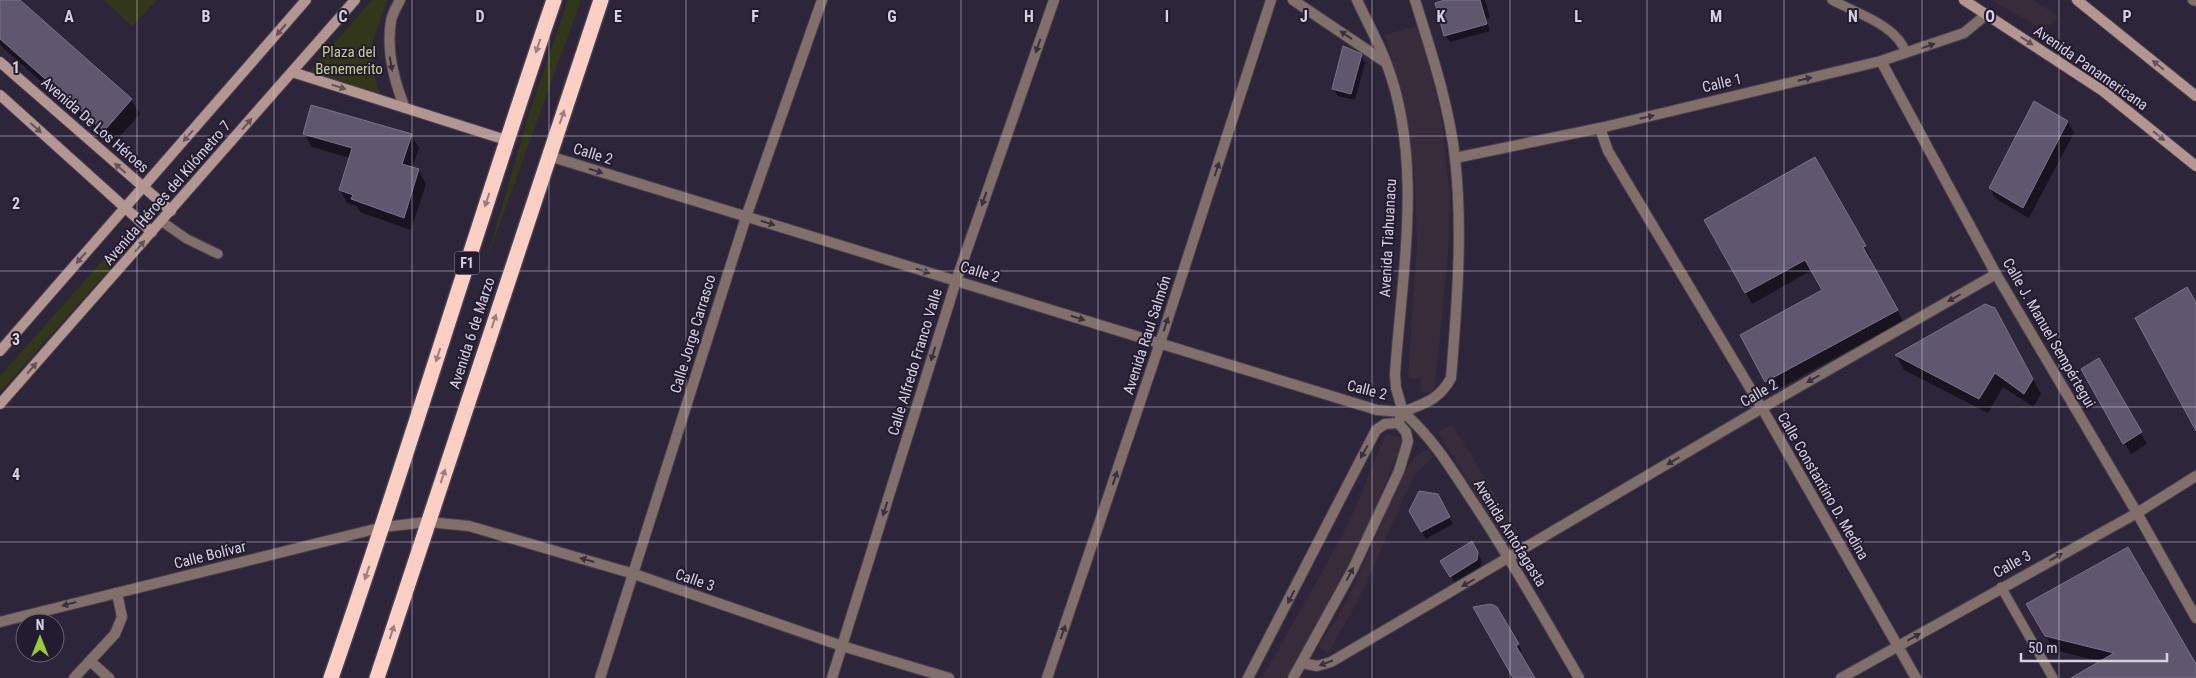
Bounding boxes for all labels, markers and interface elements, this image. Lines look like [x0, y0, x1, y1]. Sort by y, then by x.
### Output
text: A [64, 7, 74, 26]
text: B [202, 7, 211, 26]
text: C [338, 7, 348, 26]
text: D [475, 7, 485, 26]
text: E [614, 7, 622, 26]
text: F [751, 7, 759, 26]
text: G [887, 7, 897, 26]
text: H [1024, 7, 1034, 26]
text: I [1165, 7, 1169, 26]
text: J [1300, 7, 1308, 26]
text: K [1437, 7, 1446, 26]
text: L [1574, 7, 1582, 26]
text: M [1710, 7, 1722, 26]
text: N [1848, 7, 1858, 26]
text: O [1985, 7, 1995, 26]
text: P [2122, 7, 2132, 26]
street label: Avenida Panamericana [2030, 22, 2152, 114]
one-way arrow [275, 23, 286, 36]
one-way arrow [1339, 30, 1352, 40]
one-way arrow [2021, 36, 2034, 45]
one-way arrow [534, 39, 542, 54]
one-way arrow [1034, 39, 1042, 54]
one-way arrow [1921, 42, 1936, 50]
park label: Plaza del Benemerito [315, 43, 383, 78]
one-way arrow [388, 56, 396, 72]
text: 1 [12, 58, 20, 77]
one-way arrow [2152, 60, 2165, 71]
street label: Calle 1 [1700, 70, 1744, 96]
street label: Avenida De Los Héroes [38, 73, 153, 177]
one-way arrow [1798, 75, 1813, 83]
one-way arrow [332, 84, 347, 92]
one-way arrow [559, 110, 566, 125]
one-way arrow [1640, 113, 1655, 121]
street label: Avenida Héroes del Kilómetro 7 [99, 117, 235, 269]
one-way arrow [241, 118, 253, 130]
one-way arrow [30, 122, 43, 133]
one-way arrow [183, 130, 194, 143]
one-way arrow [2152, 130, 2165, 141]
street label: Calle 2 [571, 139, 615, 169]
one-way arrow [1213, 161, 1221, 176]
one-way arrow [115, 162, 127, 174]
one-way arrow [588, 167, 603, 175]
street label: Avenida Tiahuanacu [1376, 178, 1400, 298]
one-way arrow [980, 192, 987, 207]
one-way arrow [483, 193, 490, 208]
text: 2 [12, 194, 20, 213]
one-way arrow [760, 220, 775, 228]
one-way arrow [134, 240, 146, 252]
one-way arrow [75, 252, 87, 264]
road number: F1 [454, 252, 480, 274]
street label: Calle J. Manuel Sempértegui [1999, 255, 2099, 411]
street label: Calle 2 [958, 257, 1002, 287]
one-way arrow [916, 267, 931, 275]
street label: Calle Jorge Carrasco [666, 272, 720, 396]
street label: Avenida Raul Salmón [1119, 273, 1175, 397]
street label: Avenida 6 de Marzo [445, 275, 499, 391]
street label: Calle Alfredo Franco Valle [884, 286, 946, 438]
one-way arrow [1947, 294, 1960, 303]
one-way arrow [491, 314, 499, 329]
one-way arrow [1071, 315, 1086, 323]
one-way arrow [1163, 316, 1171, 331]
text: 3 [12, 330, 20, 349]
one-way arrow [929, 346, 937, 361]
one-way arrow [433, 348, 441, 363]
one-way arrow [26, 362, 38, 374]
street label: Calle 2 [1737, 375, 1781, 411]
one-way arrow [1805, 375, 1820, 383]
street label: Calle 2 [1345, 376, 1389, 404]
street label: Calle Constantino D. Medina [1773, 409, 1873, 563]
one-way arrow [1360, 445, 1368, 459]
one-way arrow [1666, 457, 1679, 466]
text: 4 [12, 465, 20, 484]
one-way arrow [440, 468, 448, 483]
one-way arrow [1111, 470, 1119, 485]
street label: Avenida Antofagasta [1470, 476, 1550, 590]
one-way arrow [880, 502, 888, 517]
street label: Calle Bolívar [172, 537, 248, 573]
street label: Calle 3 [1990, 546, 2034, 582]
one-way arrow [2049, 553, 2062, 562]
one-way arrow [580, 556, 595, 564]
street label: Calle 3 [673, 565, 717, 595]
one-way arrow [363, 566, 370, 581]
one-way arrow [1346, 567, 1354, 581]
one-way arrow [1461, 578, 1474, 587]
one-way arrow [1287, 590, 1295, 605]
one-way arrow [62, 600, 77, 608]
north arrow [15, 613, 65, 663]
text: N [36, 617, 44, 633]
one-way arrow [389, 624, 396, 639]
one-way arrow [1059, 624, 1067, 639]
scale bar [2021, 630, 2167, 662]
one-way arrow [1907, 632, 1920, 641]
text: 50 m [2028, 639, 2058, 657]
one-way arrow [1319, 660, 1334, 667]

